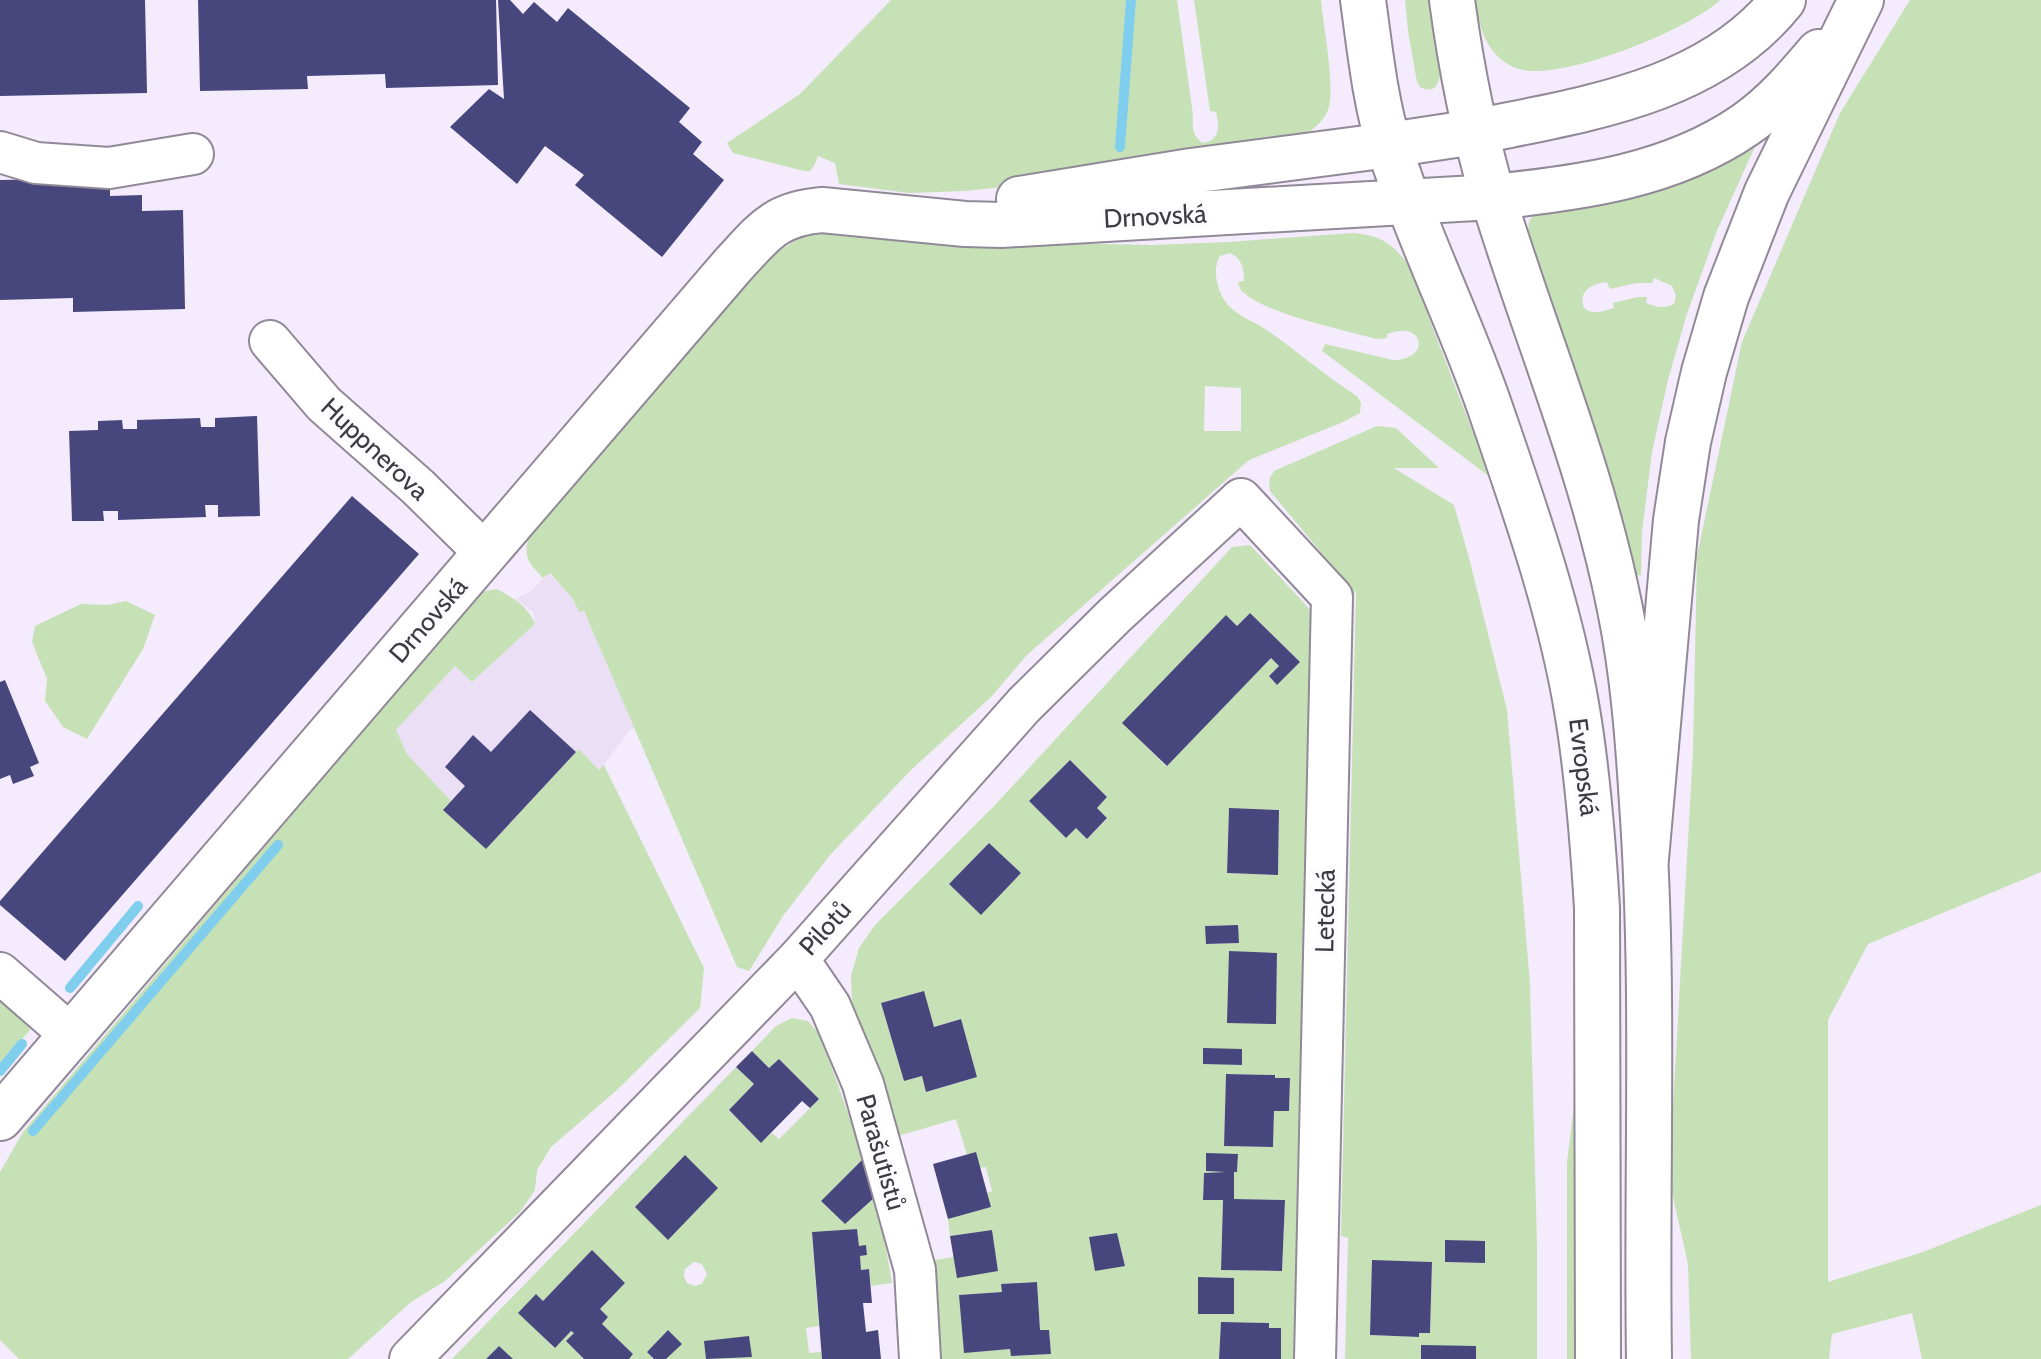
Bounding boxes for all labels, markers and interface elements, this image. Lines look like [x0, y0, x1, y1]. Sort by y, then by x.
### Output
street label: Drnovská [1103, 197, 1208, 235]
street label: Huppnerova [315, 391, 436, 507]
street label: Drnovská [382, 570, 474, 669]
street label: Evropská [1562, 716, 1606, 818]
street label: Letecká [1308, 868, 1342, 953]
street label: Pilotů [792, 894, 858, 962]
street label: Parašutistů [849, 1090, 913, 1214]

